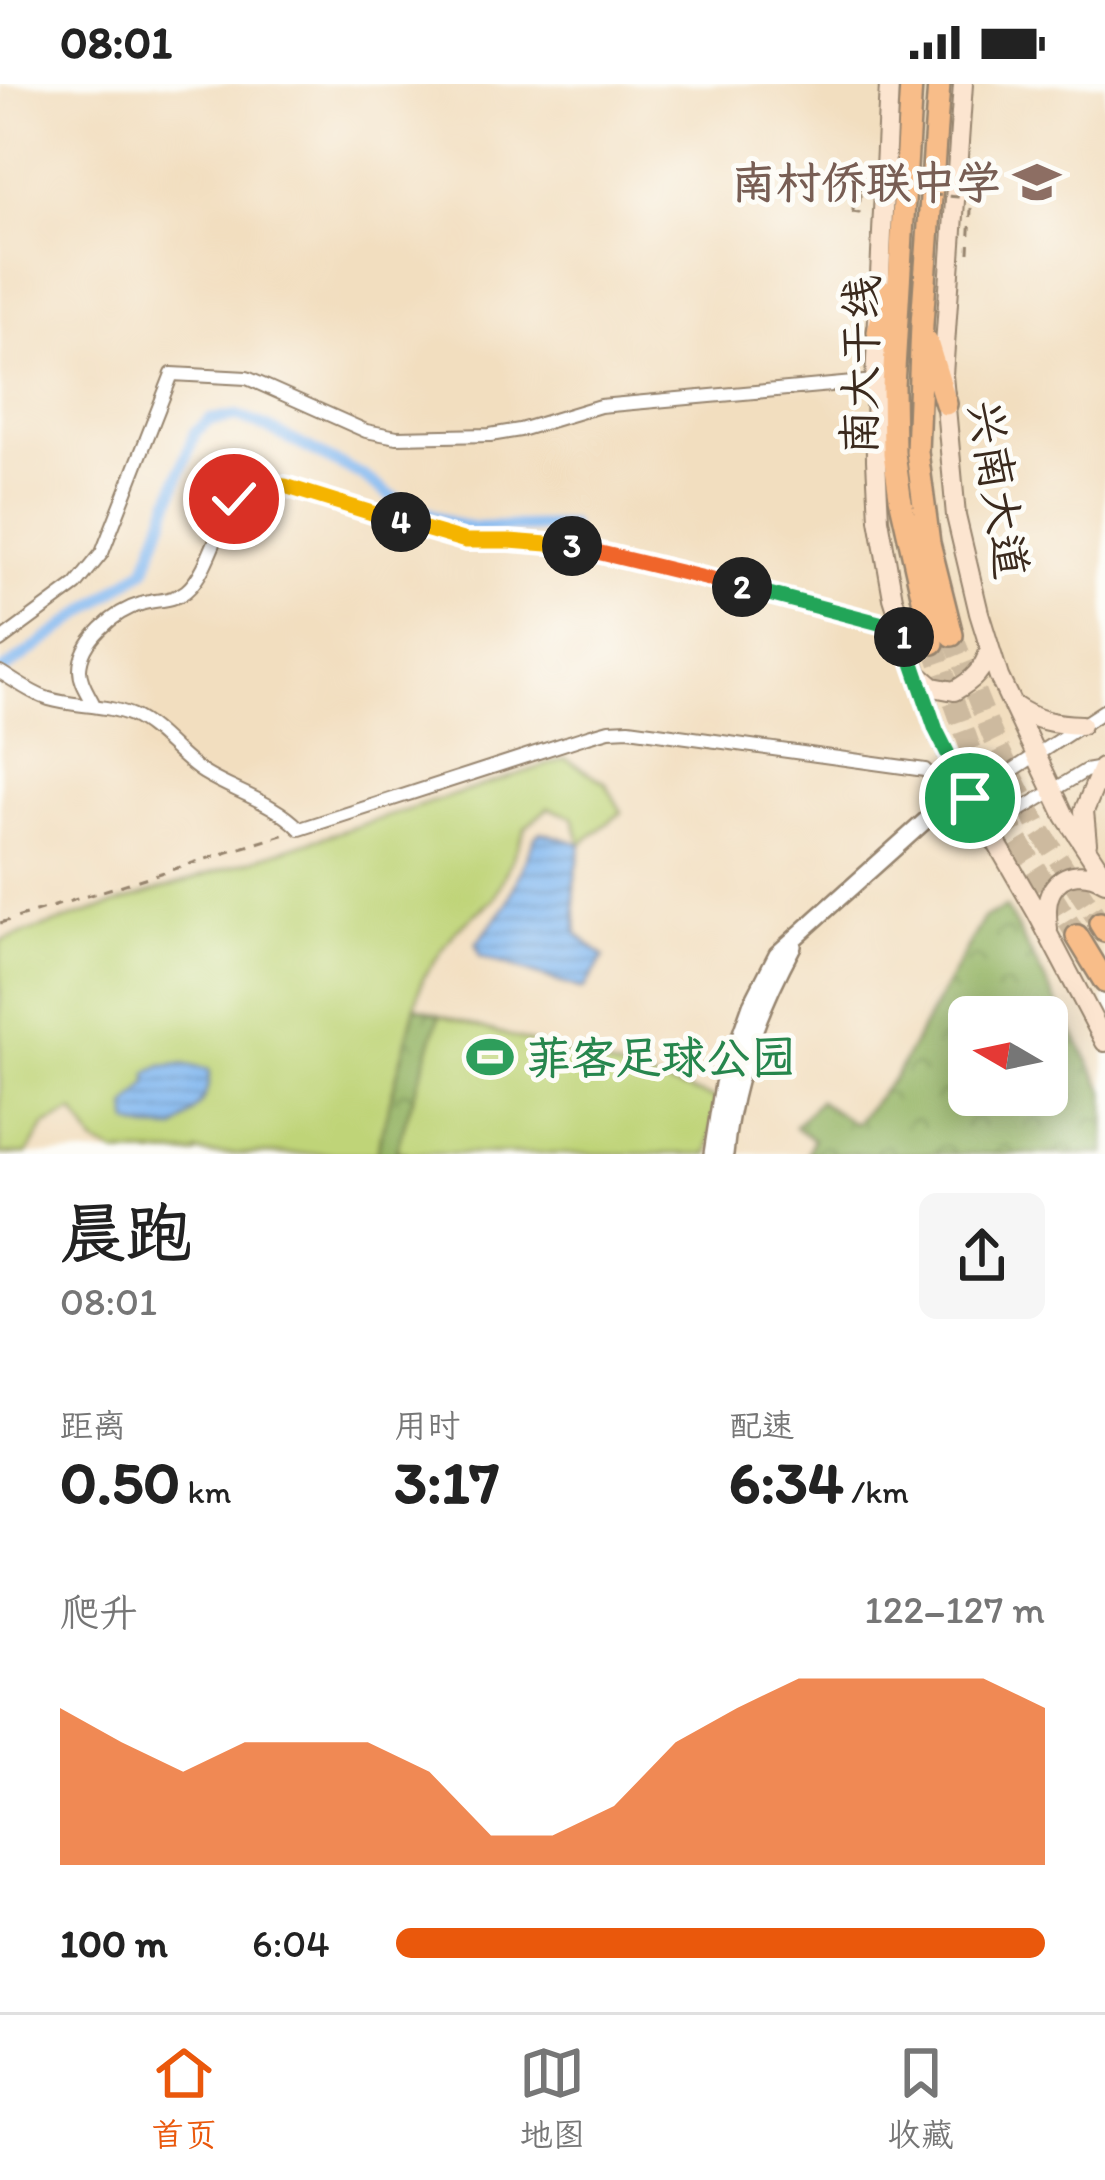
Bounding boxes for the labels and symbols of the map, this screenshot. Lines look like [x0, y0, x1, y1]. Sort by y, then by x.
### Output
place label: 南村侨联中学 [731, 155, 1001, 209]
school or university icon: 南村侨联中学 [1012, 157, 1062, 207]
street label: 南大干线 [831, 275, 889, 455]
street label: 兴南大道 [958, 396, 1040, 582]
pin [183, 448, 285, 550]
pin: 4 [371, 492, 431, 552]
pin: 3 [542, 516, 602, 576]
pin: 2 [712, 557, 772, 617]
pin: 1 [874, 607, 934, 667]
pin [919, 747, 1021, 849]
north arrow [948, 996, 1068, 1116]
place label: 菲客足球公园 [526, 1030, 796, 1084]
sports icon: 菲客足球公园 [465, 1032, 515, 1082]

